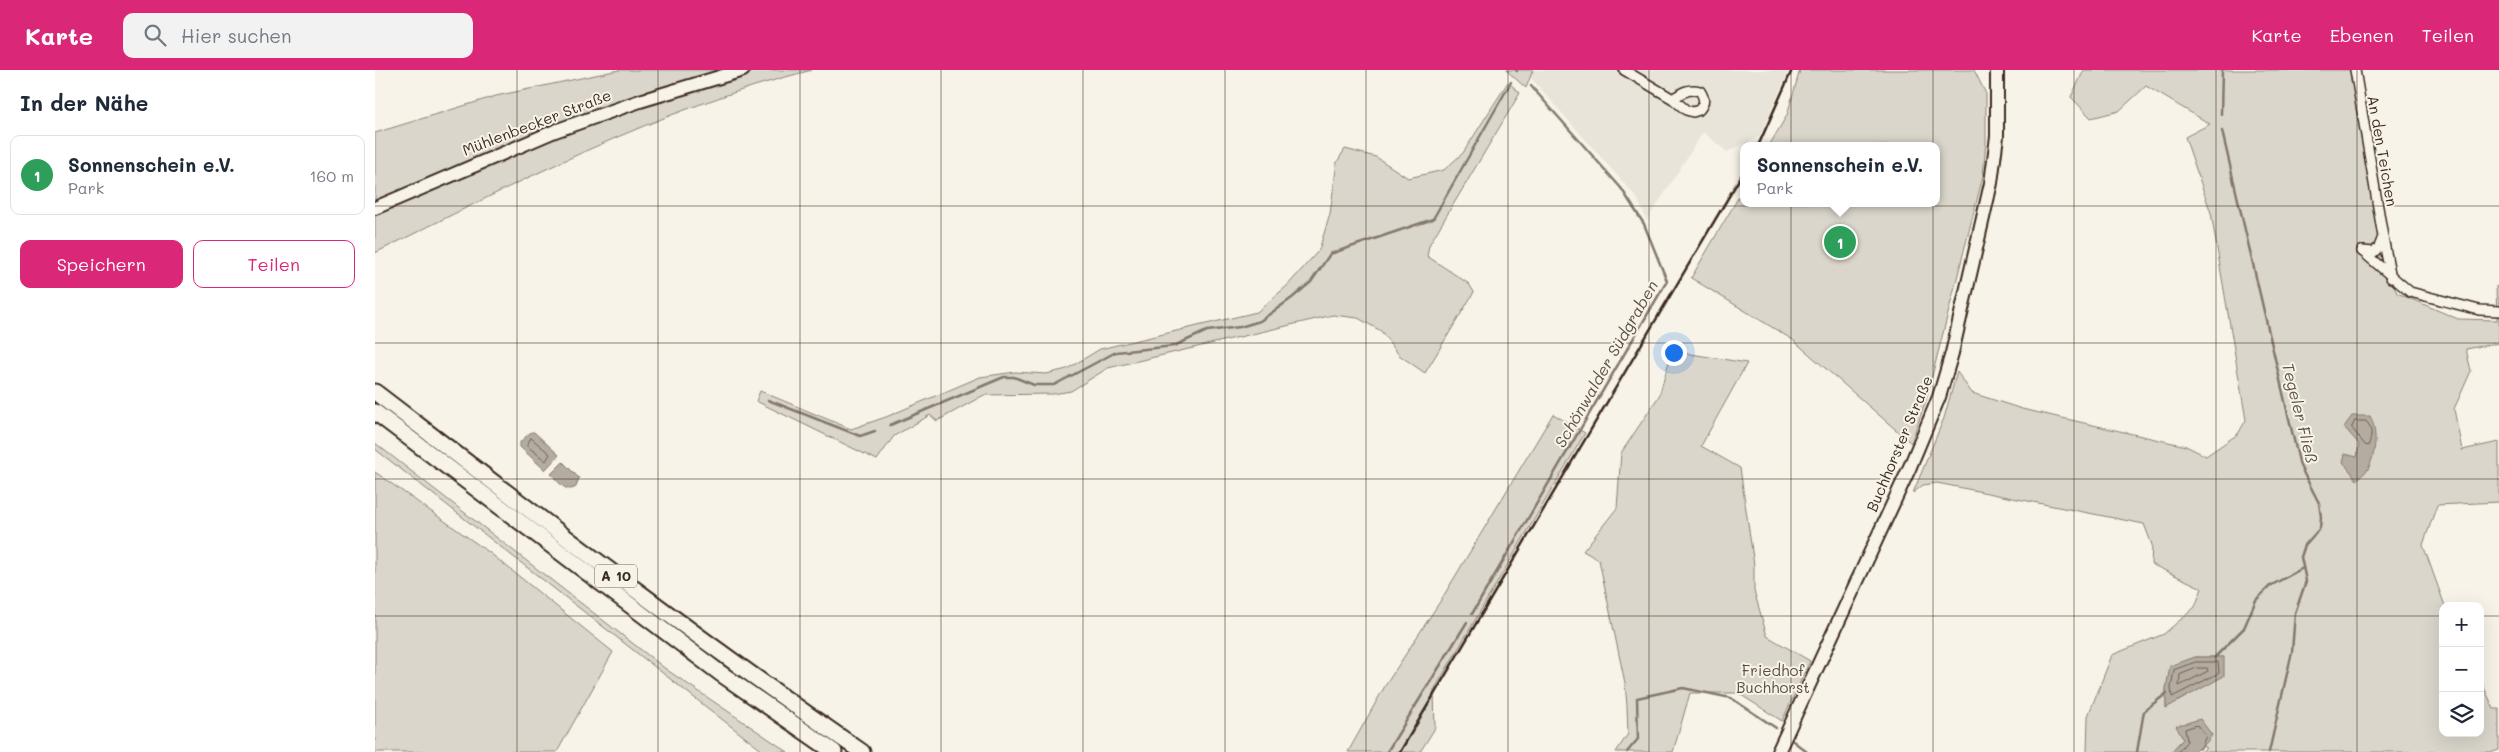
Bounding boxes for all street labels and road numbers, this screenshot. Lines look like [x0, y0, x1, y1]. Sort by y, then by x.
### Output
street label: Mühlenbecker Straße [459, 84, 614, 160]
street label: An den Teichen [2363, 94, 2403, 208]
street label: Buchhorster Straße [1861, 373, 1937, 515]
road number: A 10 [595, 564, 637, 588]

